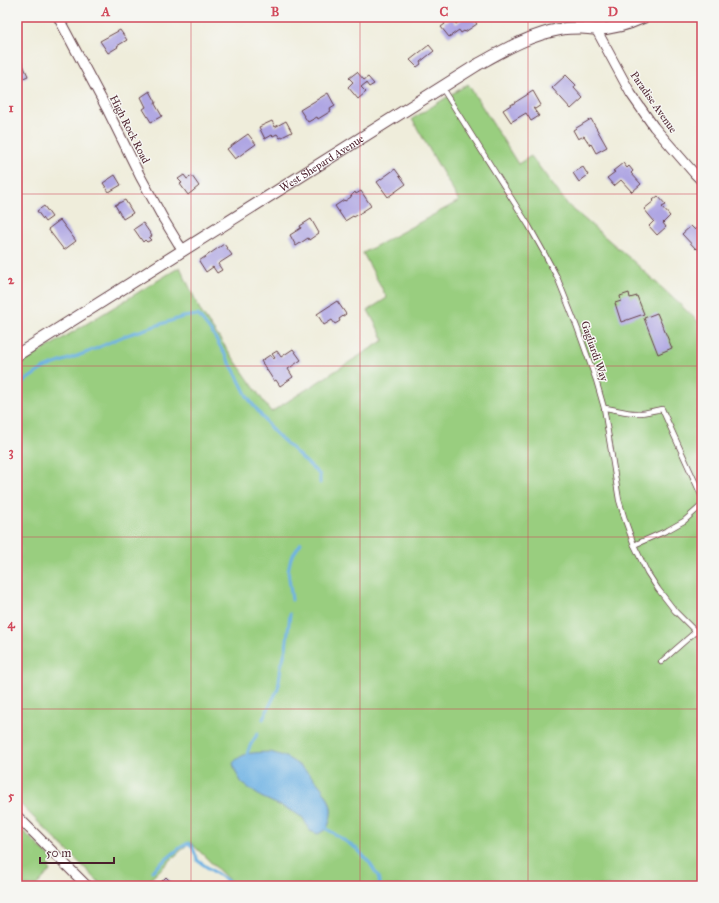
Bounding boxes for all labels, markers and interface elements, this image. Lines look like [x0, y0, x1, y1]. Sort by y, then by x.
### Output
text: A [101, 4, 111, 20]
text: B [271, 4, 280, 20]
text: C [440, 4, 449, 20]
text: D [608, 4, 618, 20]
street label: Paradise Avenue [628, 69, 680, 136]
street label: High Rock Road [107, 93, 153, 166]
text: 1 [8, 100, 14, 116]
street label: West Shepard Avenue [277, 132, 367, 195]
text: 2 [8, 272, 15, 288]
street label: Gagliardi Way [578, 319, 611, 384]
text: 3 [8, 444, 14, 460]
text: 4 [7, 616, 15, 632]
text: 5 [8, 788, 15, 804]
scale bar [40, 839, 114, 865]
text: 50 m [46, 846, 71, 860]

